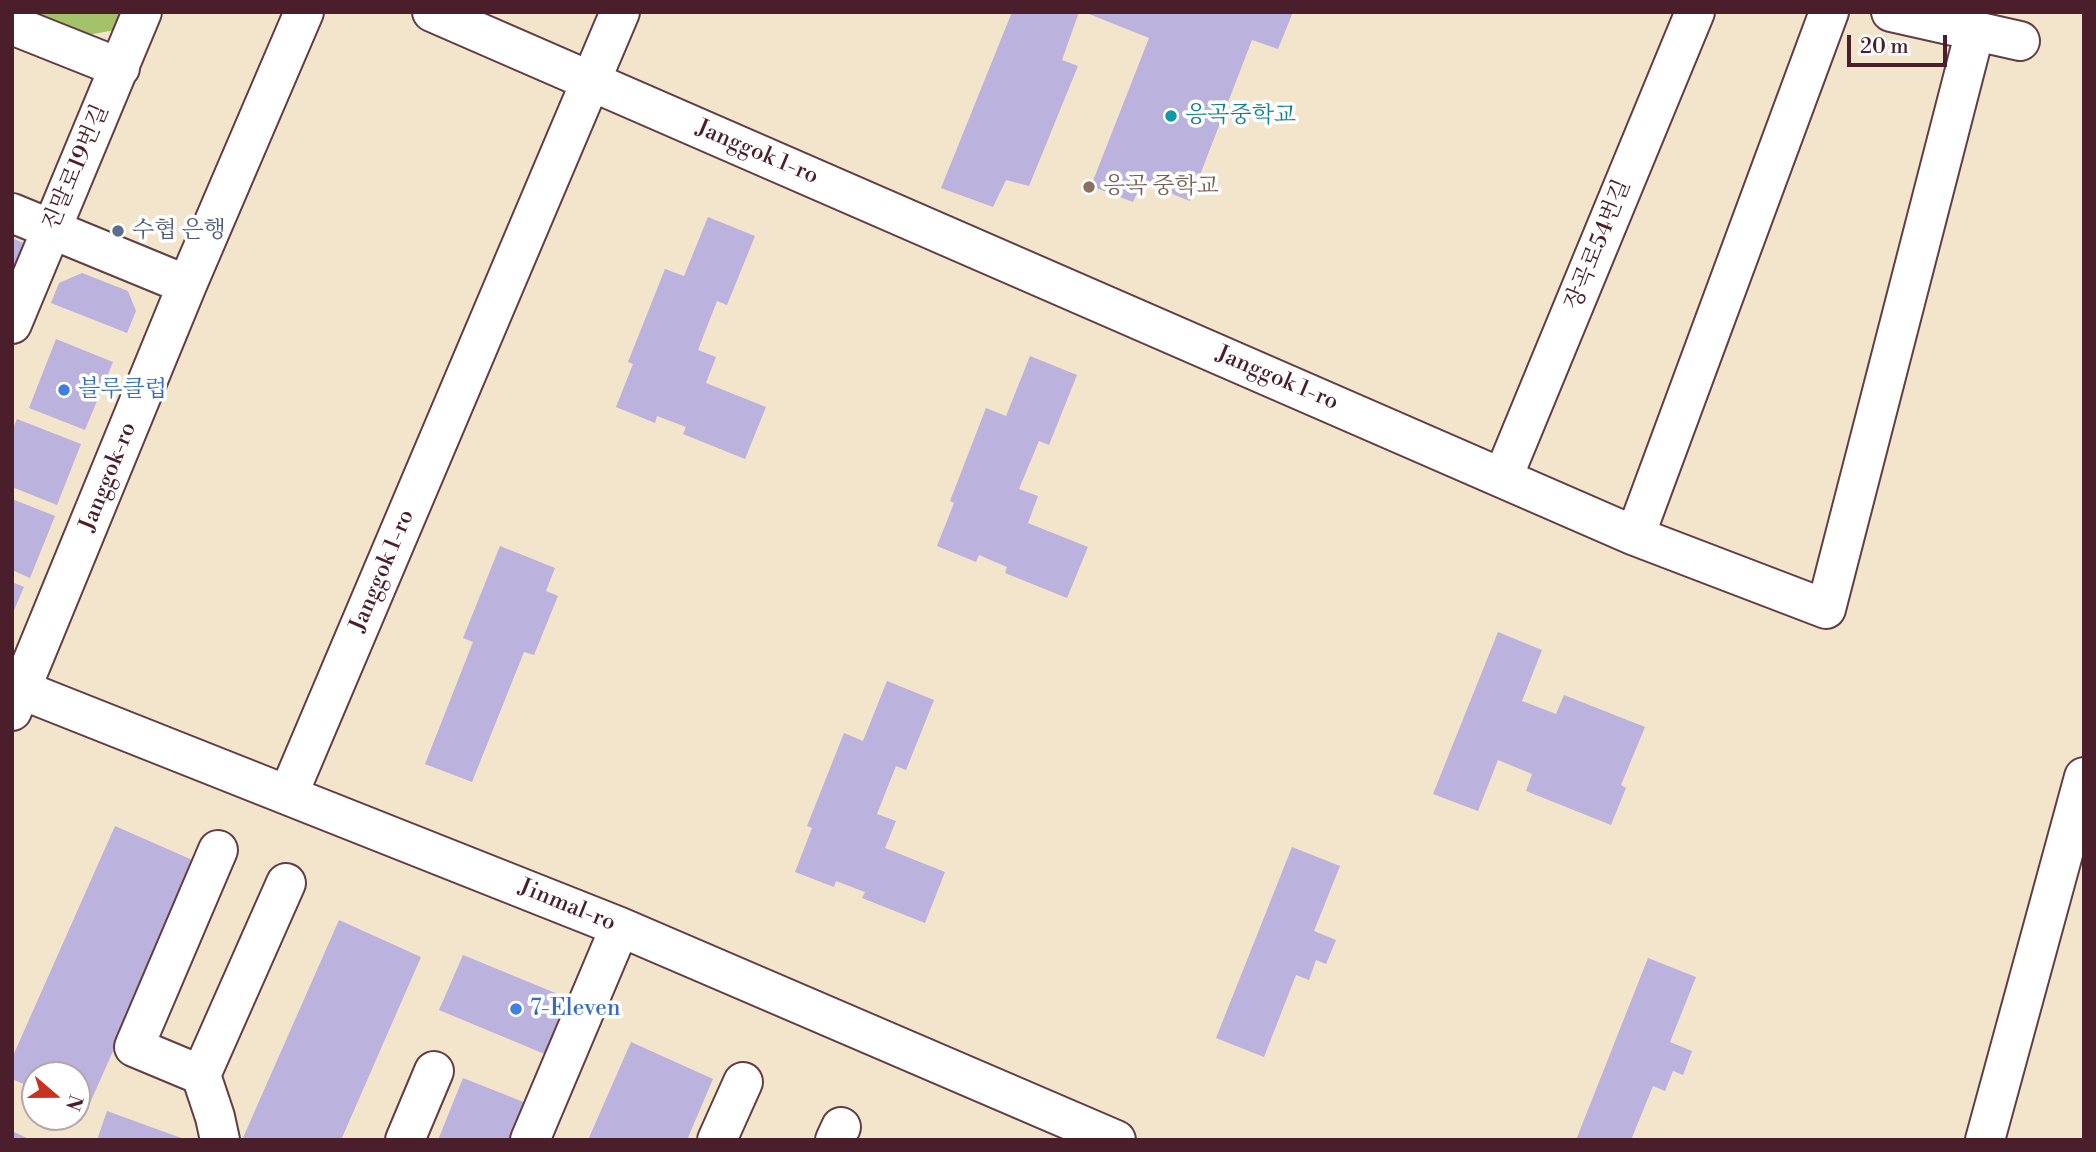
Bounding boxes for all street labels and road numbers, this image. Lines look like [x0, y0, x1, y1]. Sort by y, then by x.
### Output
street label: 진말로19번길 [38, 101, 116, 235]
street label: Janggok 1-ro [692, 115, 822, 191]
street label: 장곡로54번길 [1560, 176, 1638, 314]
street label: Janggok 1-ro [1212, 341, 1342, 417]
street label: Janggok-ro [75, 418, 143, 536]
street label: Janggok 1-ro [345, 506, 421, 636]
street label: Jinmal-ro [514, 874, 620, 938]

